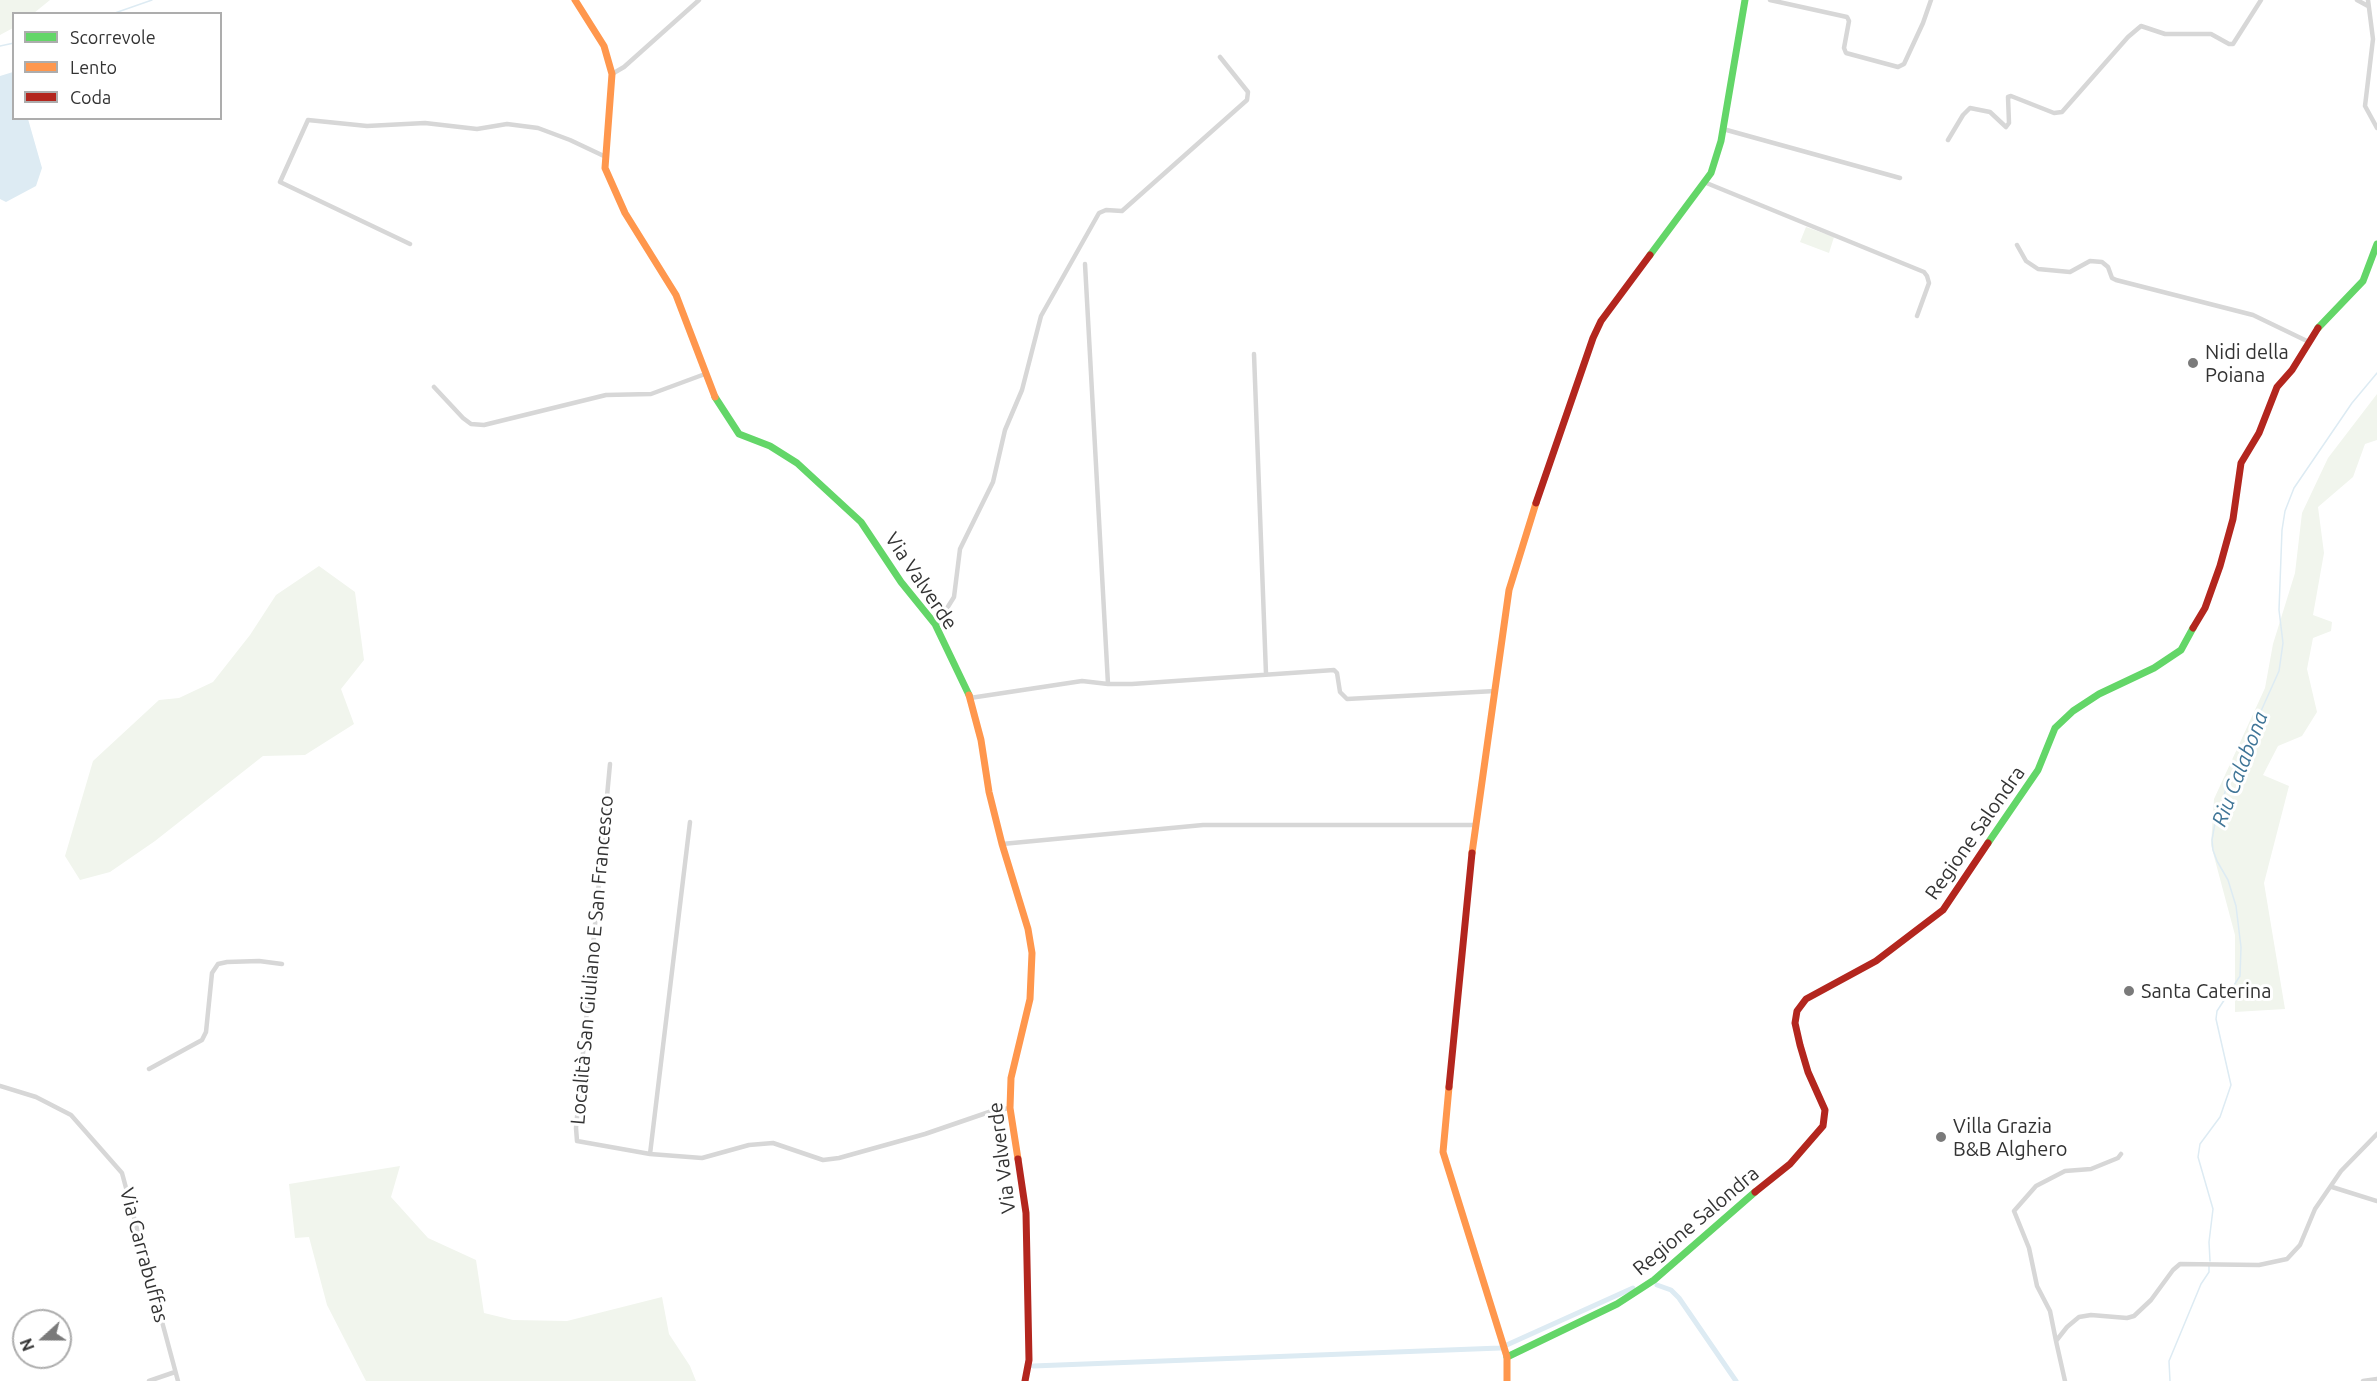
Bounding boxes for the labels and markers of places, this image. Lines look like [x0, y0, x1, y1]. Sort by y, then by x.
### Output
place label: Nidi della Poiana [2205, 340, 2289, 387]
marker: Nidi della Poiana [2186, 356, 2200, 370]
place label: Santa Caterina [2141, 979, 2271, 1003]
marker: Santa Caterina [2122, 984, 2136, 998]
place label: Villa Grazia B&B Alghero [1953, 1114, 2068, 1161]
marker: Villa Grazia B&B Alghero [1934, 1130, 1948, 1144]

